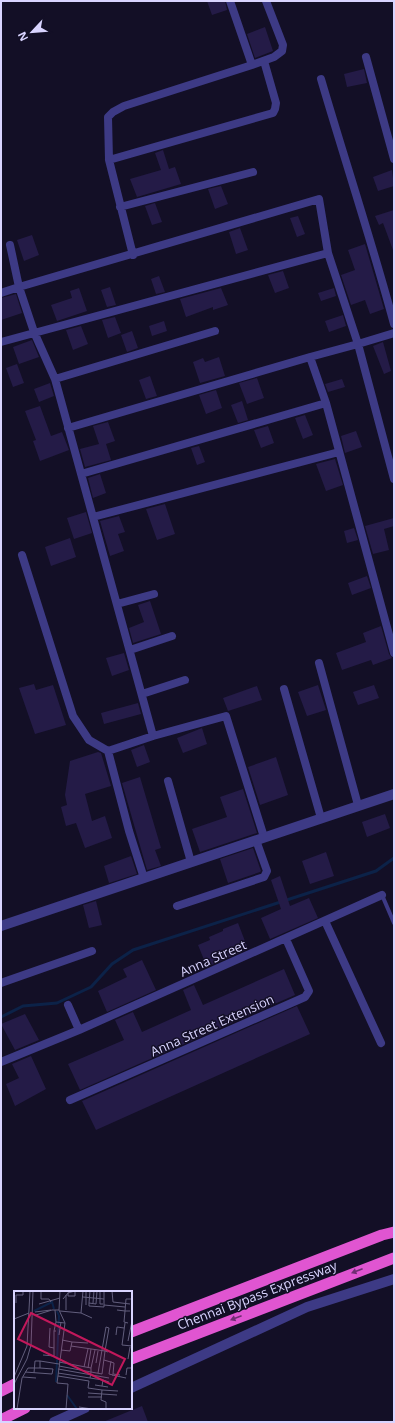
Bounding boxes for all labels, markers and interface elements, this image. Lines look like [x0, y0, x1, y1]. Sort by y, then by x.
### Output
north arrow [12, 12, 52, 52]
text: N [14, 29, 31, 44]
street label: Anna Street [177, 935, 249, 981]
street label: Anna Street Extension [147, 990, 277, 1060]
street label: Chennai Bypass Expressway [174, 1256, 340, 1334]
one-way arrow [351, 1268, 363, 1274]
inset map [14, 1291, 132, 1409]
one-way arrow [230, 1315, 242, 1321]

